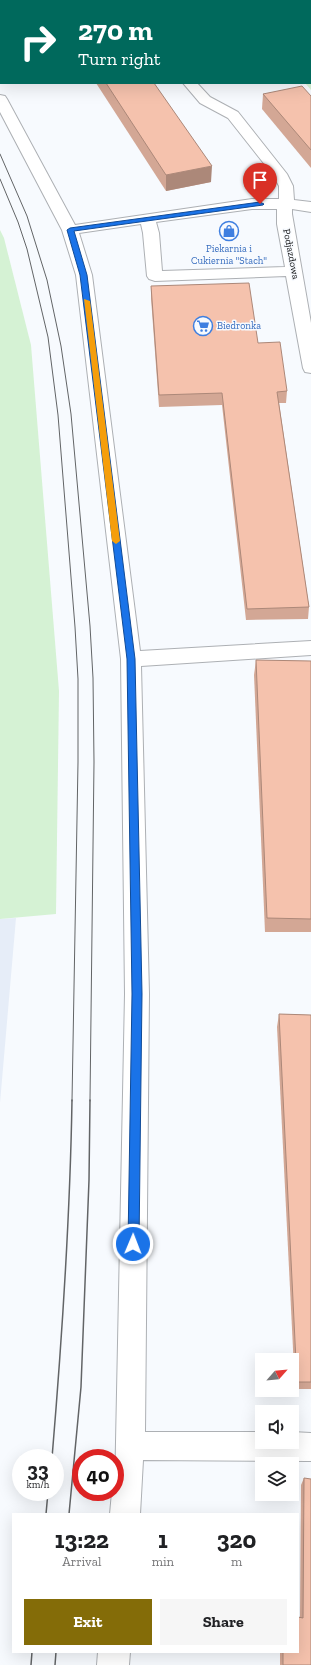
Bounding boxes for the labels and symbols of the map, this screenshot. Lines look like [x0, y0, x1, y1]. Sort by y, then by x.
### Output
pin [243, 163, 277, 204]
shop icon: Piekarnia i Cukiernia "Stach" [218, 220, 240, 242]
street label: Podjazdowa [280, 228, 302, 280]
place label: Piekarnia i Cukiernia "Stach" [191, 243, 267, 267]
supermarket icon: Biedronka [192, 315, 214, 337]
place label: Biedronka [217, 320, 261, 332]
position arrow [112, 1223, 154, 1265]
north arrow [255, 1353, 299, 1397]
speed limit sign: 40 [72, 1449, 124, 1501]

